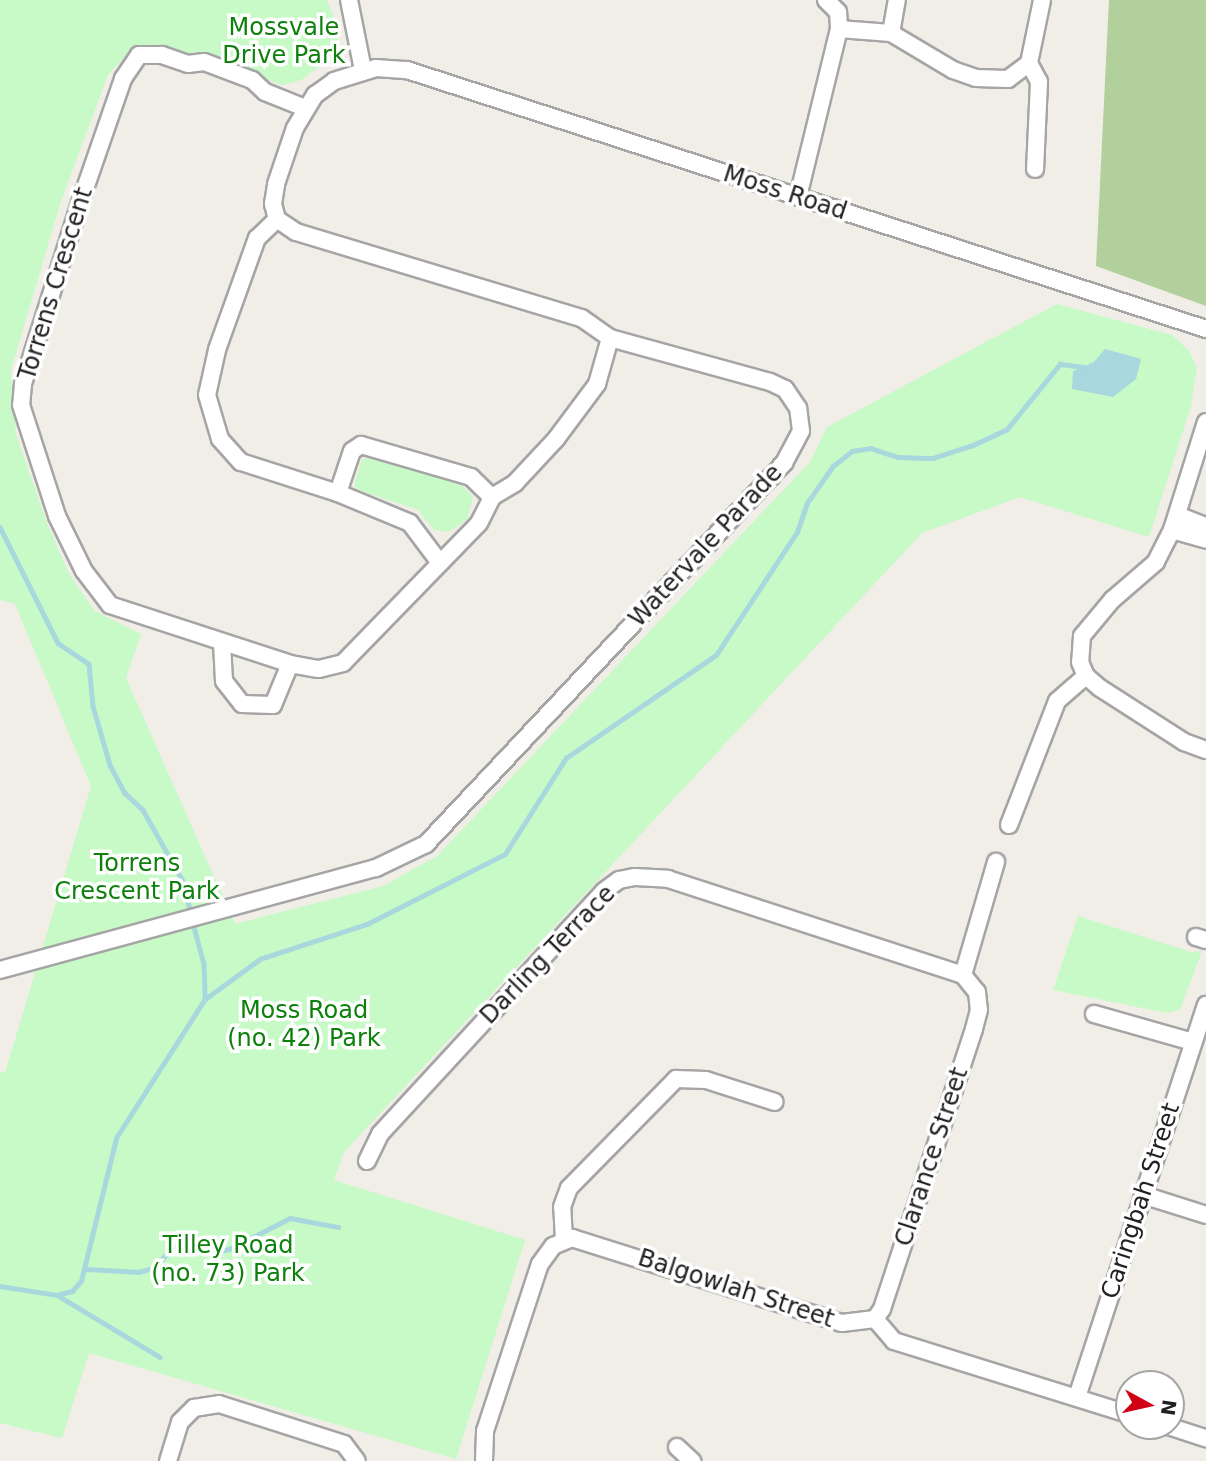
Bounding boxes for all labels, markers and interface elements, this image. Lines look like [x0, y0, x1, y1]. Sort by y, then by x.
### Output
park label: Mossvale Drive Park [222, 14, 346, 70]
street label: Moss Road [720, 159, 850, 227]
street label: Torrens Crescent [13, 184, 99, 384]
street label: Watervale Parade [623, 459, 789, 633]
park label: Torrens Crescent Park [54, 850, 220, 906]
street label: Darling Terrace [474, 880, 622, 1030]
park label: Moss Road (no. 42) Park [227, 997, 381, 1053]
street label: Clarance Street [889, 1064, 975, 1250]
street label: Caringbah Street [1096, 1099, 1186, 1303]
park label: Tilley Road (no. 73) Park [151, 1232, 305, 1288]
street label: Balgowlah Street [634, 1244, 838, 1334]
north arrow [1115, 1370, 1185, 1440]
text: N [1157, 1398, 1181, 1417]

